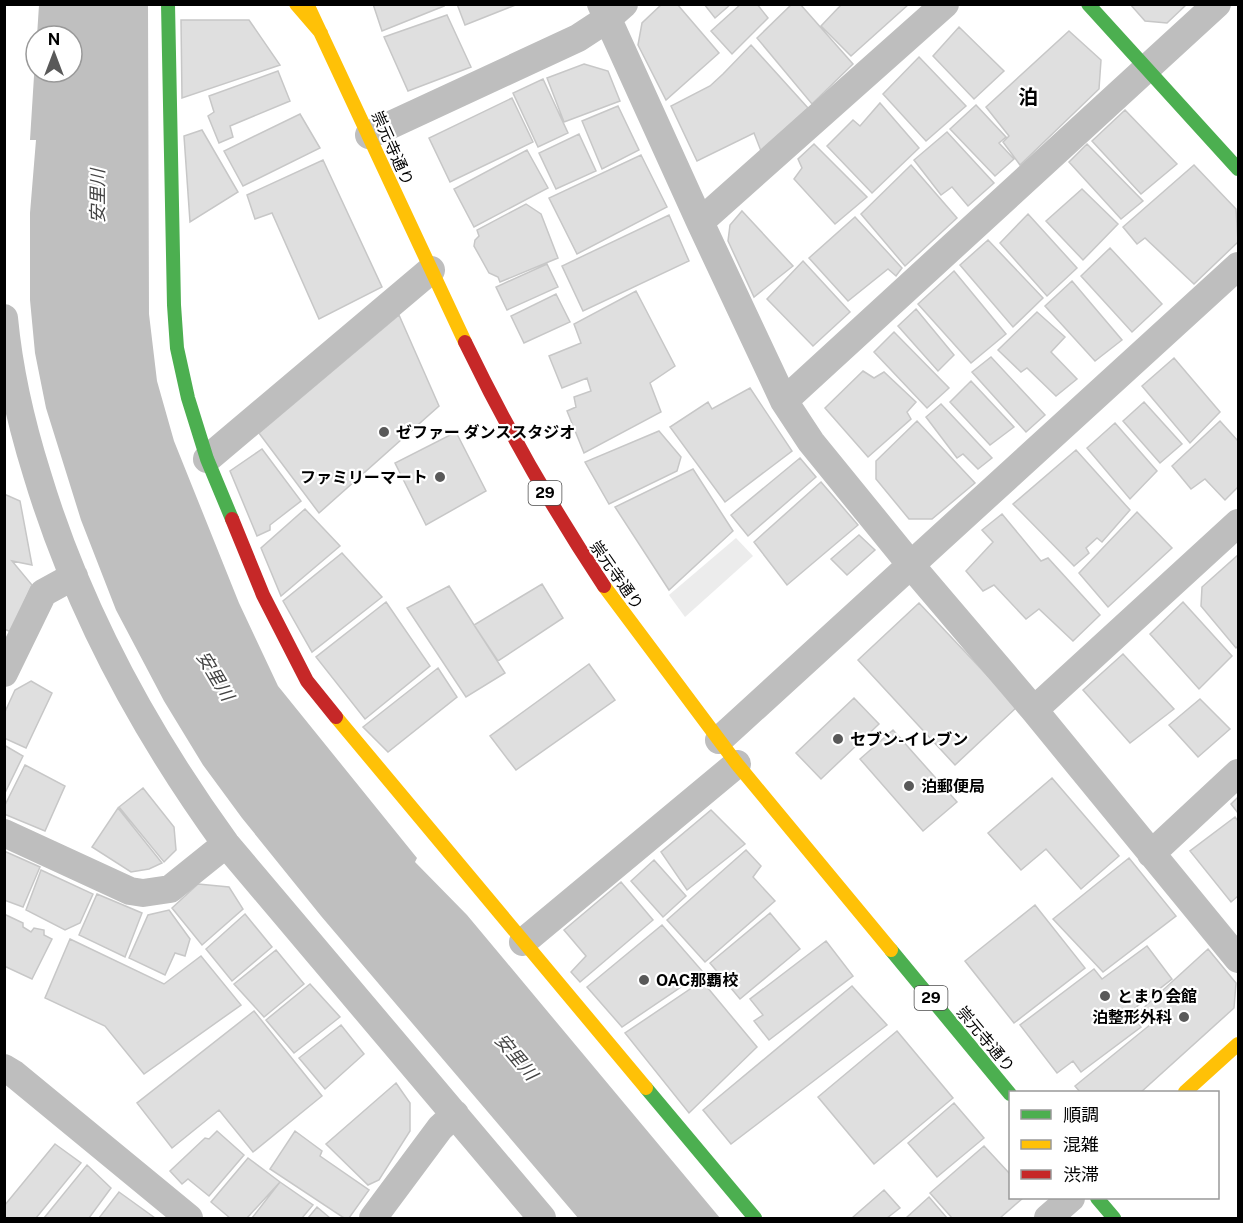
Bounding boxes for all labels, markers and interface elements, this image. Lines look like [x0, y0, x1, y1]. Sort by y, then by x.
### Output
north arrow [24, 24, 84, 84]
text: N [48, 30, 60, 49]
district label: 泊 [1018, 85, 1038, 109]
street label: 崇元寺通り [368, 108, 417, 189]
water label: 安里川 [87, 167, 108, 223]
place label: ゼファー ダンススタジオ [396, 423, 575, 442]
marker: ゼファー ダンススタジオ [377, 425, 391, 439]
place label: ファミリーマート [300, 468, 428, 487]
marker: ファミリーマート [433, 470, 447, 484]
road number: 29 [528, 481, 562, 505]
street label: 崇元寺通り [586, 537, 647, 614]
water label: 安里川 [193, 647, 239, 706]
place label: セブン-イレブン [850, 730, 968, 749]
marker: セブン-イレブン [831, 732, 845, 746]
place label: 泊郵便局 [921, 777, 985, 796]
marker: 泊郵便局 [902, 779, 916, 793]
place label: OAC那覇校 [656, 971, 738, 990]
marker: OAC那覇校 [637, 973, 651, 987]
road number: 29 [914, 986, 948, 1010]
place label: とまり会館 [1117, 987, 1197, 1006]
marker: とまり会館 [1098, 989, 1112, 1003]
street label: 崇元寺通り [953, 1003, 1019, 1076]
place label: 泊整形外科 [1092, 1008, 1172, 1027]
marker: 泊整形外科 [1177, 1010, 1191, 1024]
water label: 安里川 [491, 1029, 543, 1086]
legend [1009, 1091, 1219, 1199]
text: 順調 [1063, 1104, 1099, 1125]
text: 混雑 [1063, 1134, 1099, 1155]
text: 渋滞 [1063, 1164, 1099, 1185]

